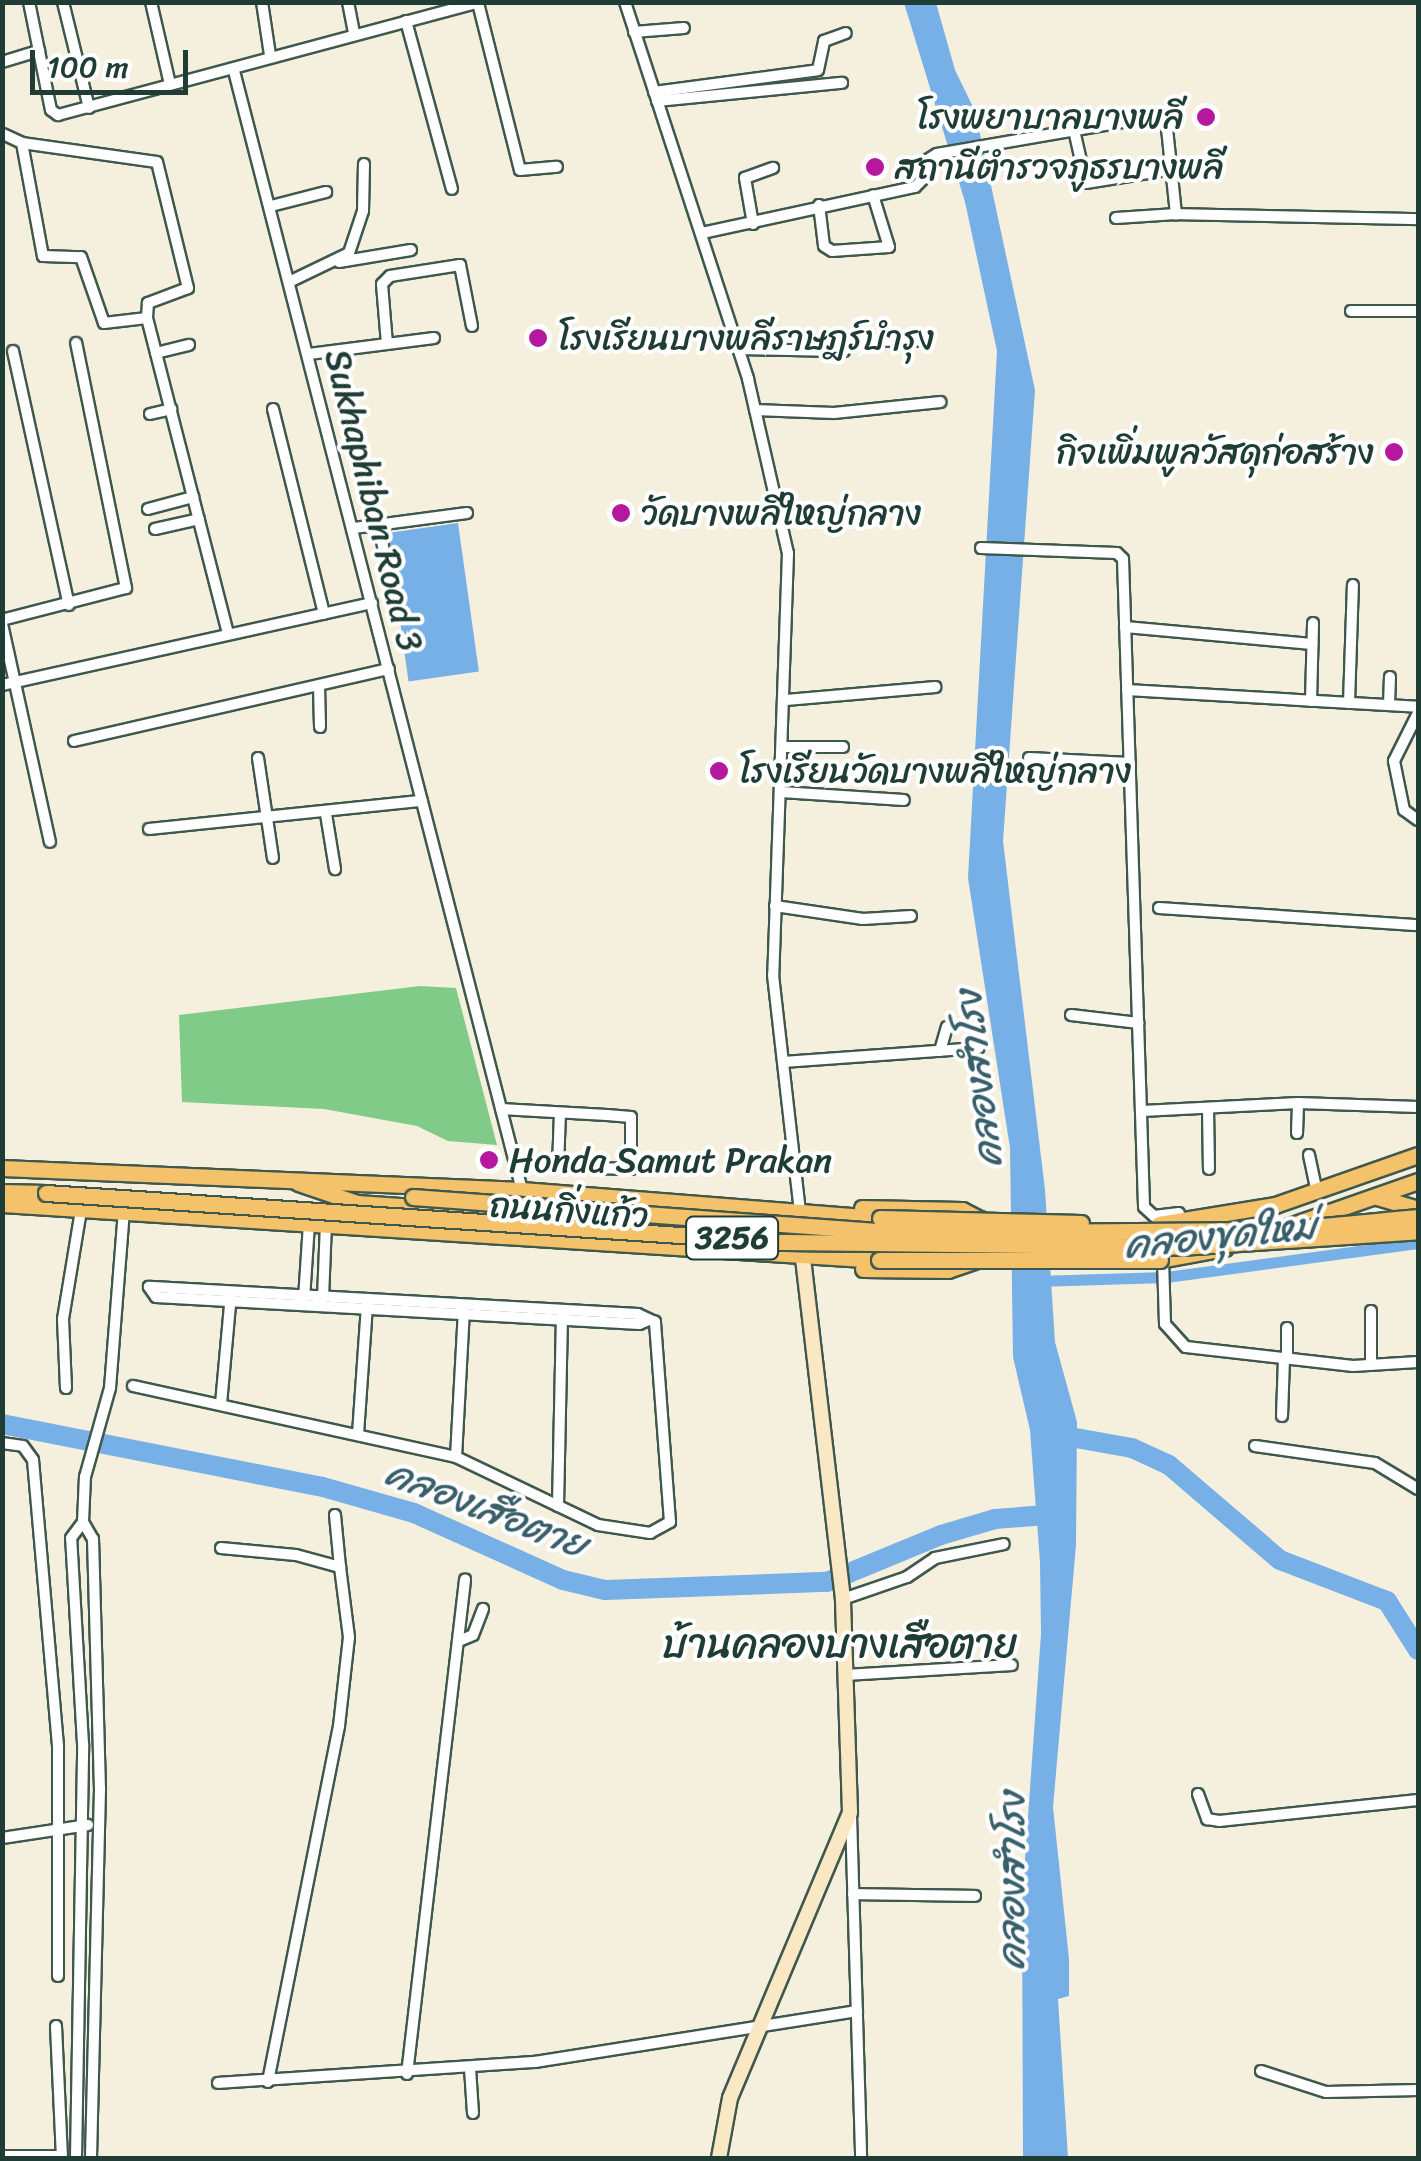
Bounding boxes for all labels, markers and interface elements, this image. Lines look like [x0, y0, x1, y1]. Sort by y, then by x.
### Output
scale bar [35, 30, 192, 92]
text: 100 m [47, 40, 129, 94]
place label: โรงพยาบาลบางพลี [917, 96, 1184, 138]
marker: โรงพยาบาลบางพลี [1193, 104, 1219, 130]
place label: สถานีตำรวจภูธรบางพลี [895, 146, 1224, 188]
marker: สถานีตำรวจภูธรบางพลี [864, 156, 886, 178]
place label: โรงเรียนบางพลีราษฎร์บำรุง [558, 317, 934, 359]
marker: โรงเรียนบางพลีราษฎร์บำรุง [527, 327, 549, 349]
street label: Sukhaphiban Road 3 [316, 345, 432, 655]
place label: กิจเพิ่มพูลวัสดุก่อสร้าง [1056, 431, 1374, 473]
marker: กิจเพิ่มพูลวัสดุก่อสร้าง [1383, 441, 1405, 463]
place label: วัดบางพลีใหญ่กลาง [641, 492, 921, 534]
marker: วัดบางพลีใหญ่กลาง [610, 502, 632, 524]
place label: โรงเรียนวัดบางพลีใหญ่กลาง [739, 750, 1131, 792]
marker: โรงเรียนวัดบางพลีใหญ่กลาง [708, 760, 730, 782]
water label: คลองสำโรง [946, 988, 1012, 1170]
place label: Honda Samut Prakan [509, 1139, 833, 1181]
marker: Honda Samut Prakan [478, 1149, 500, 1171]
street label: ถนนกิ่งแก้ว [488, 1183, 650, 1237]
water label: คลองขุดใหม่ [1122, 1203, 1318, 1269]
road number: 3256 [684, 1211, 780, 1265]
water label: คลองเสือตาย [379, 1450, 593, 1568]
district label: บ้านคลองบางเสือตาย [663, 1620, 1017, 1668]
water label: คลองสำโรง [989, 1792, 1035, 1970]

